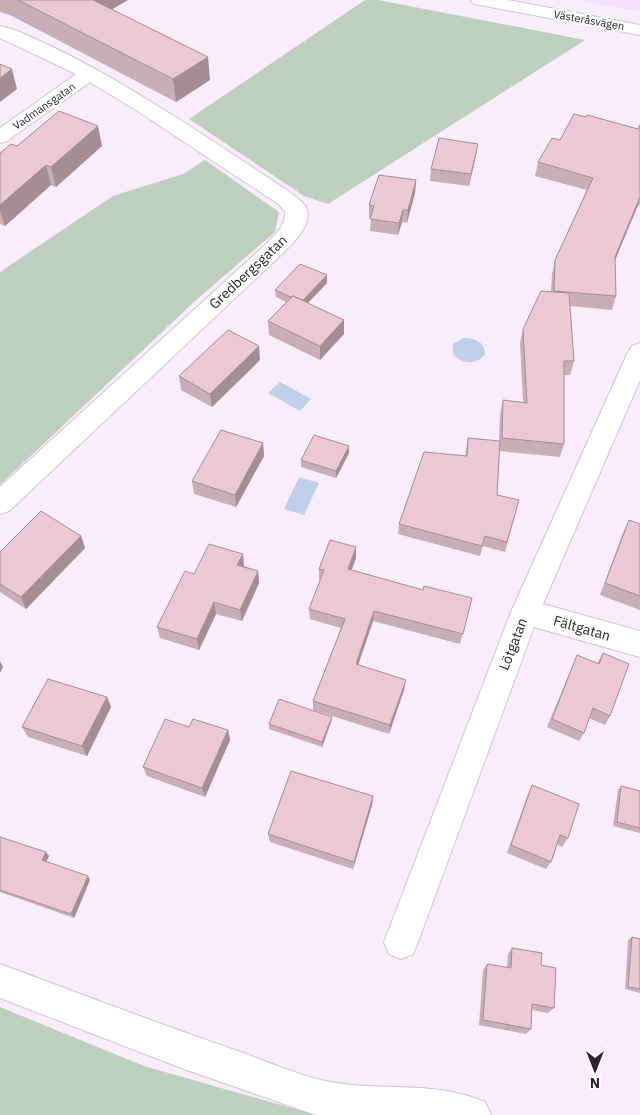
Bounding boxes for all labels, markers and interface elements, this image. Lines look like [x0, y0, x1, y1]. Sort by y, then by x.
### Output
street label: Västeråsvägen [552, 7, 626, 33]
street label: Vadmansgatan [10, 79, 78, 133]
street label: Gredbergsgatan [205, 231, 291, 313]
street label: Fältgatan [551, 611, 613, 645]
street label: Lötgatan [495, 615, 531, 673]
north arrow [570, 1045, 620, 1095]
text: N [590, 1074, 600, 1092]

